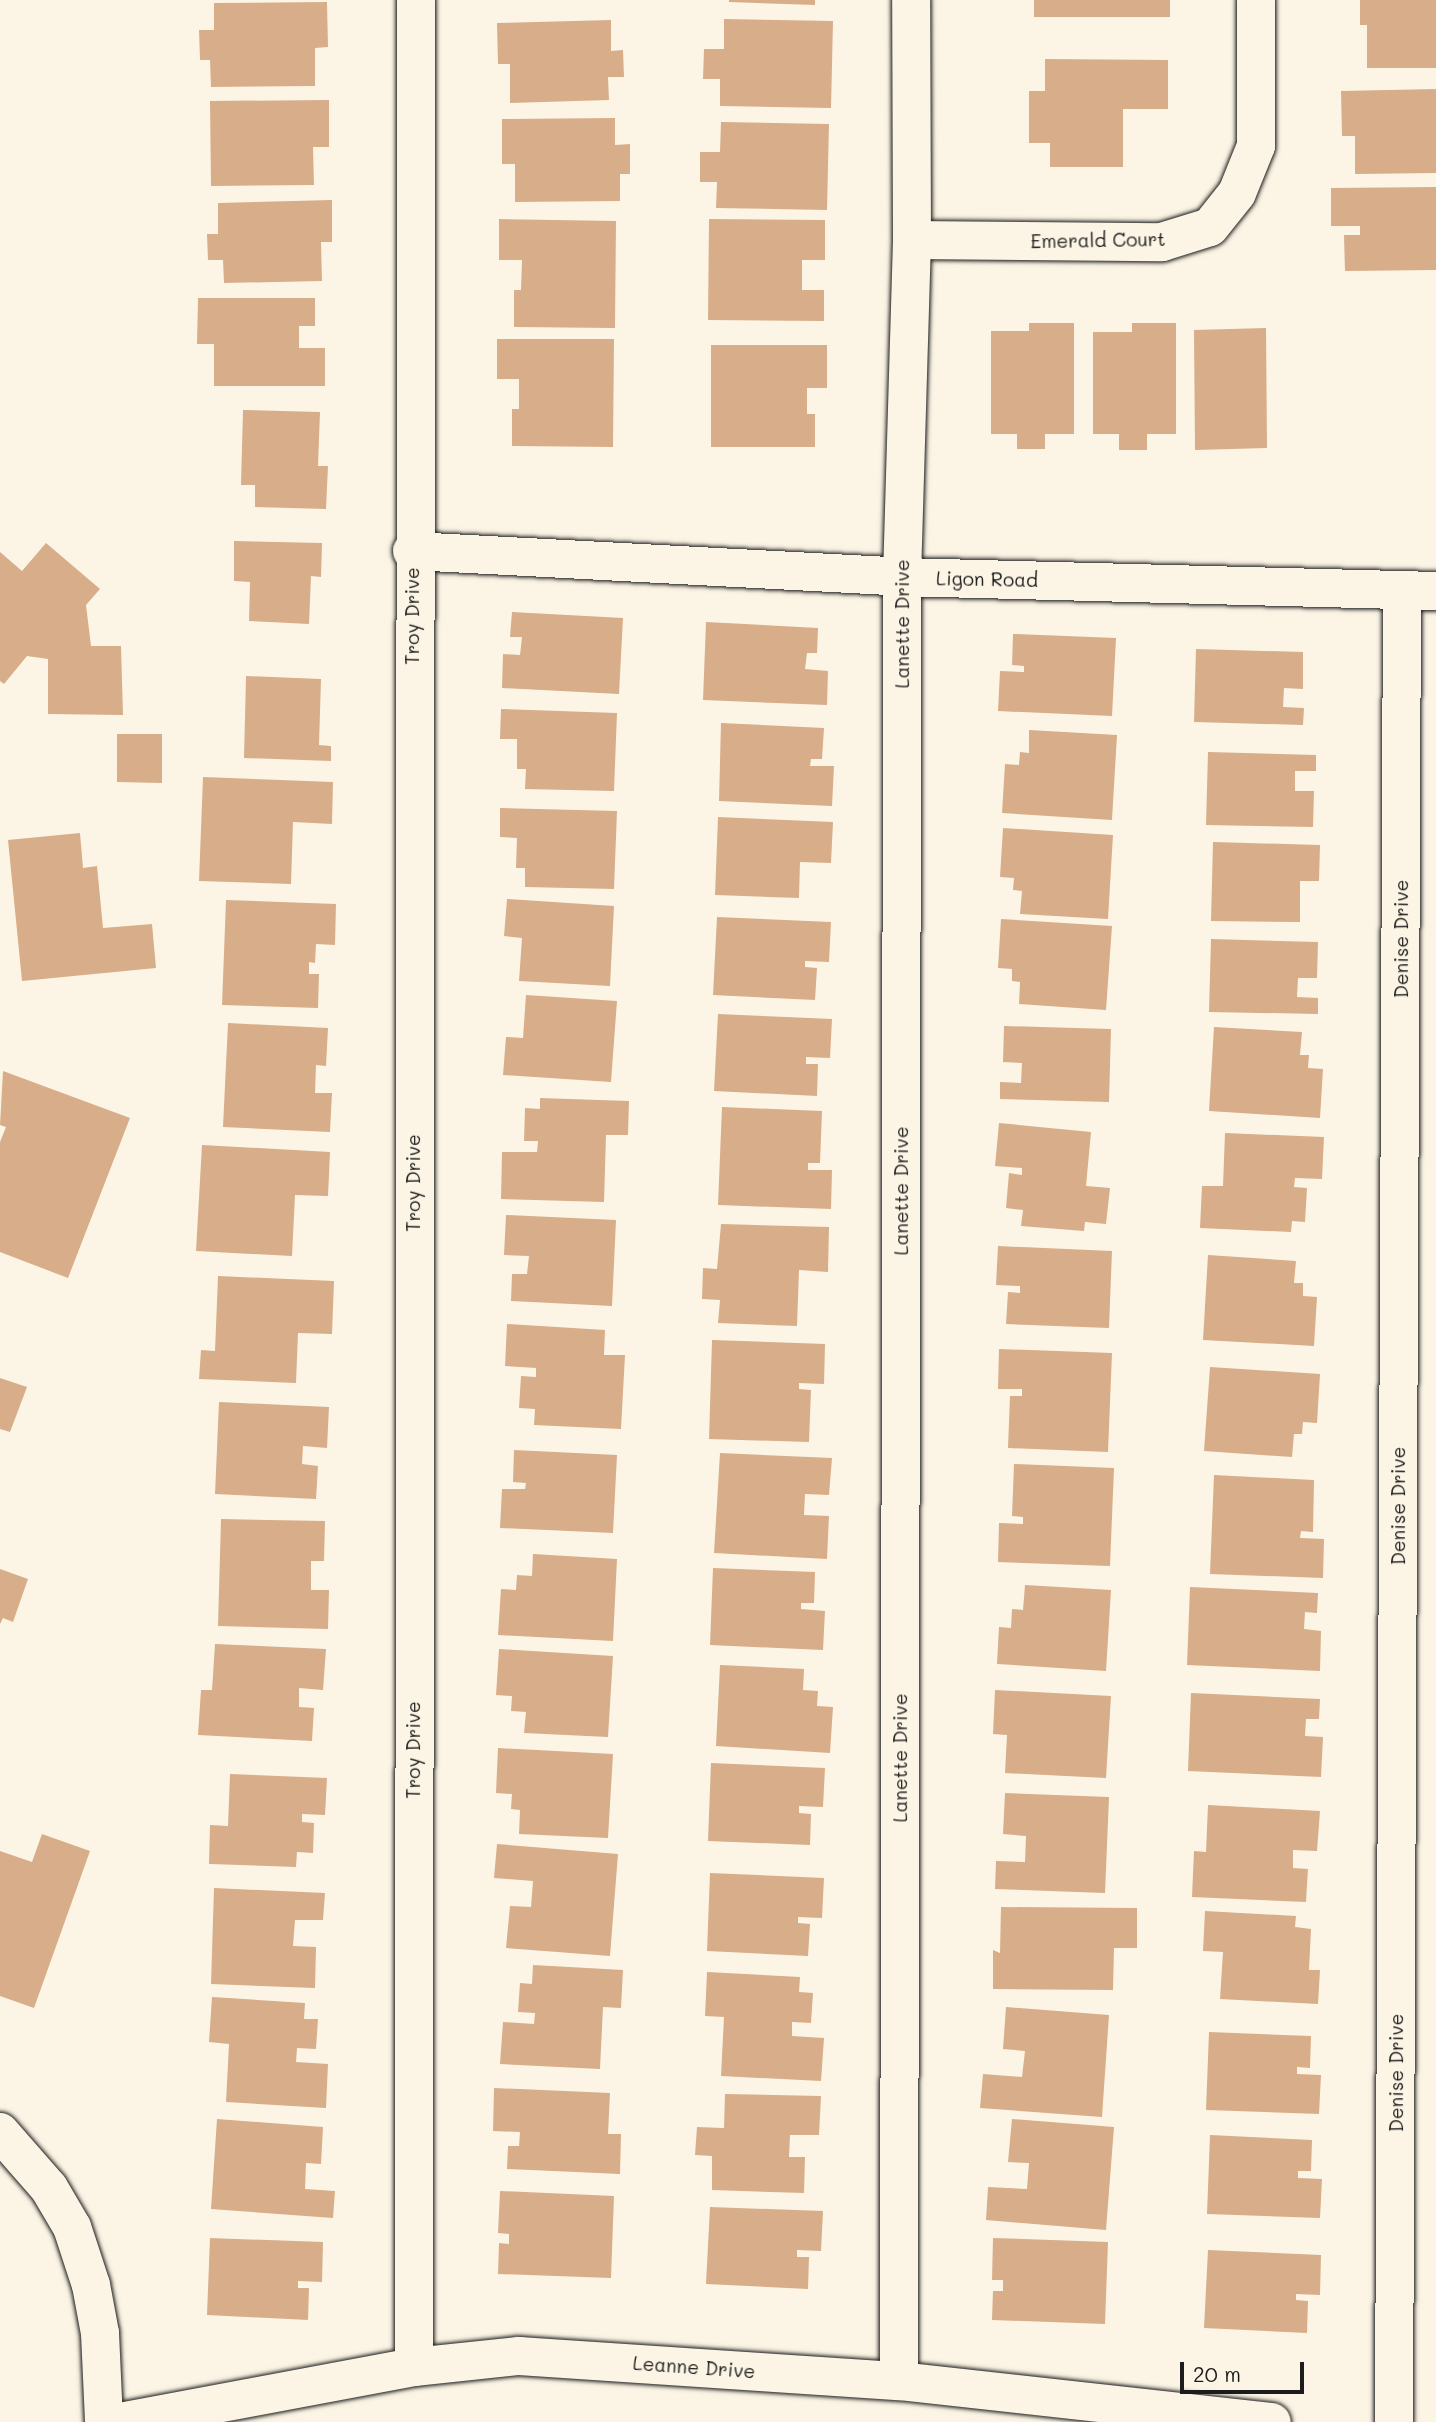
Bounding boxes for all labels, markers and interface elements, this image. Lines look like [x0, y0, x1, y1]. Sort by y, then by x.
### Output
street label: Emerald Court [1030, 227, 1166, 253]
street label: Lanette Drive [891, 560, 913, 688]
street label: Troy Drive [401, 567, 423, 665]
street label: Ligon Road [936, 567, 1038, 591]
street label: Denise Drive [1390, 880, 1412, 998]
street label: Lanette Drive [890, 1127, 912, 1255]
street label: Troy Drive [402, 1134, 424, 1232]
street label: Denise Drive [1387, 1447, 1409, 1565]
street label: Lanette Drive [889, 1694, 911, 1822]
street label: Troy Drive [402, 1701, 424, 1799]
street label: Denise Drive [1385, 2014, 1407, 2132]
scale bar [1184, 2348, 1308, 2392]
street label: Leanne Drive [632, 2351, 756, 2383]
text: 20 m [1193, 2360, 1241, 2387]

